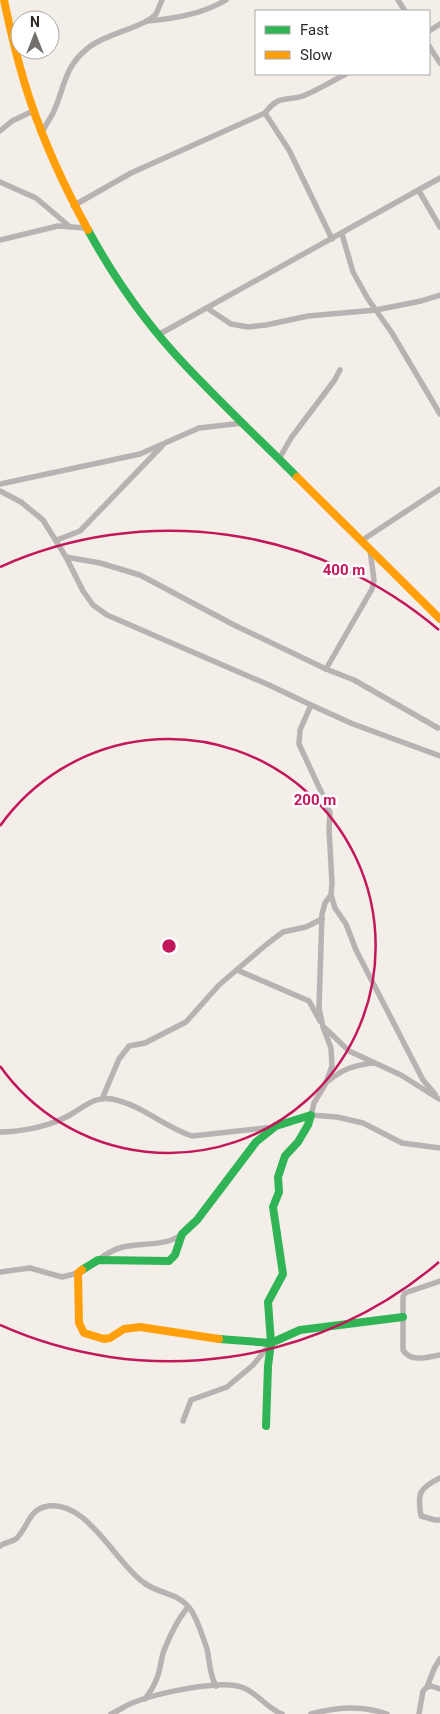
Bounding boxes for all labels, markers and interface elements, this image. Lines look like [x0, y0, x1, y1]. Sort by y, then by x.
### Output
north arrow [10, 10, 60, 60]
legend [255, 10, 430, 75]
text: N [30, 14, 40, 30]
text: Fast [300, 21, 329, 39]
text: Slow [300, 46, 332, 64]
text: 400 m [323, 561, 365, 579]
text: 200 m [294, 791, 336, 809]
centre of rings [160, 937, 178, 955]

